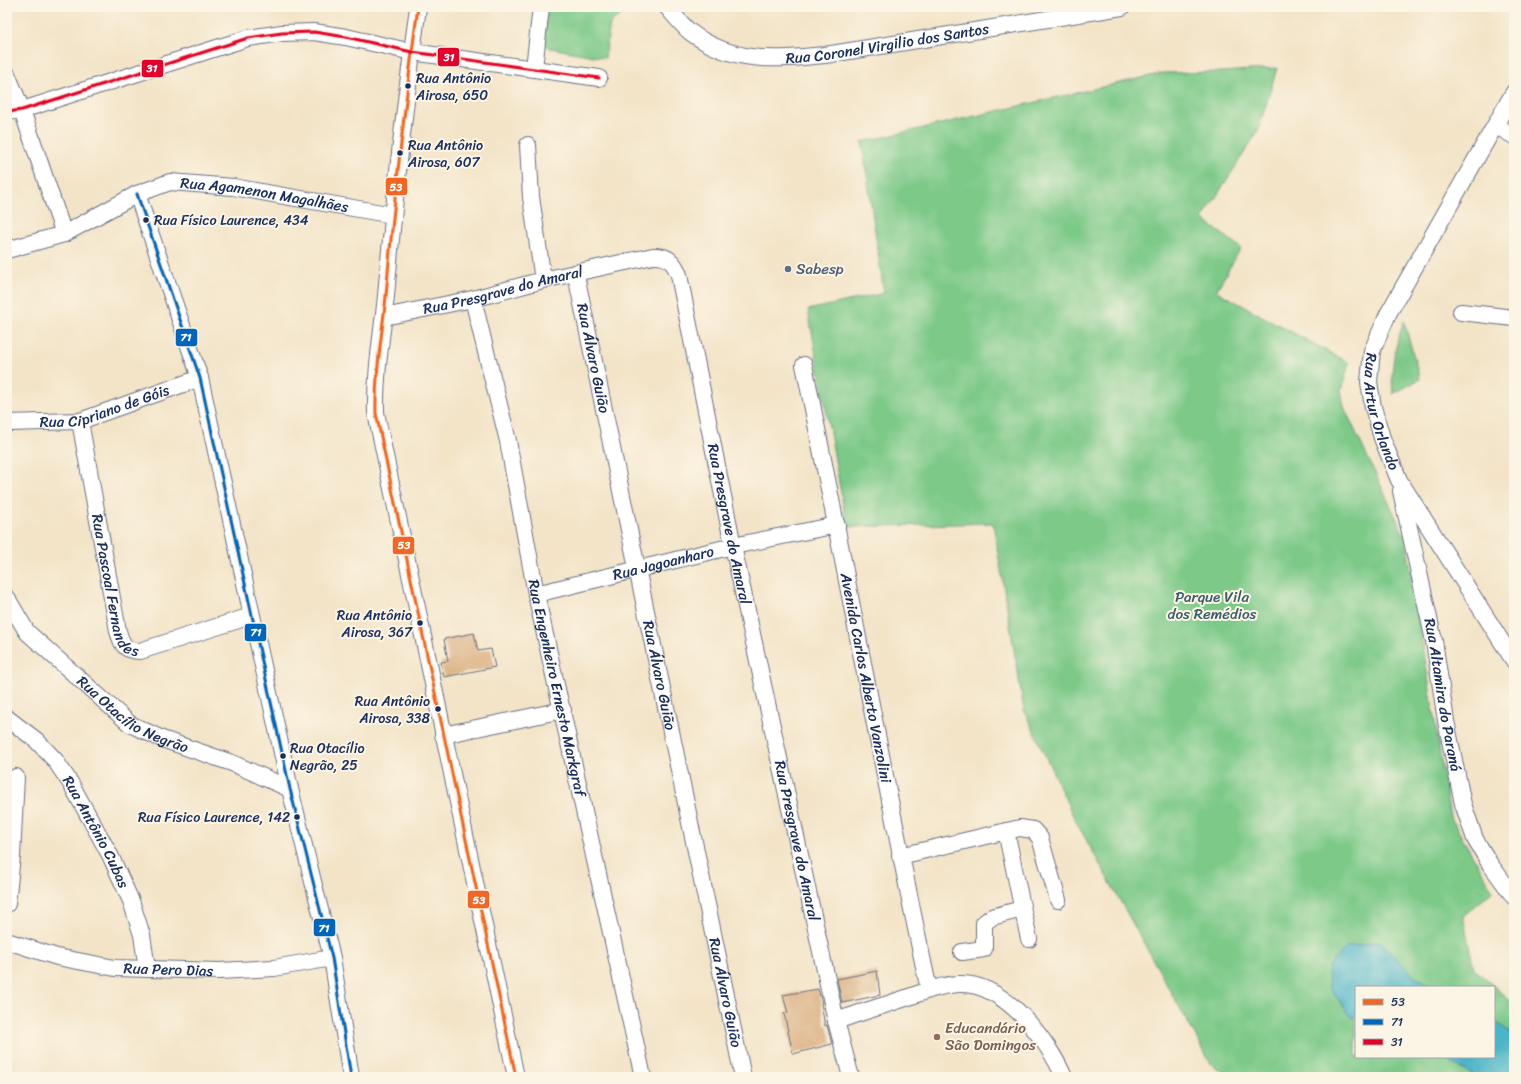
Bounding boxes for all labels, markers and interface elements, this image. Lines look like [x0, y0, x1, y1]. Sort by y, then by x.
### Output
street label: Rua Coronel Virgilio dos Santos [785, 16, 991, 71]
line badge: 31 [437, 47, 460, 67]
text: 31 [443, 48, 455, 67]
line badge: 31 [141, 59, 164, 78]
text: 31 [146, 59, 158, 78]
place label: Rua Antônio Airosa, 650 [415, 66, 491, 108]
marker: Rua Antônio Airosa, 650 [403, 81, 413, 91]
place label: Rua Antônio Airosa, 607 [407, 133, 483, 175]
marker: Rua Antônio Airosa, 607 [395, 148, 405, 158]
street label: Rua Agamenon Magalhães [179, 170, 351, 220]
line badge: 53 [385, 177, 408, 196]
text: 53 [390, 178, 403, 197]
place label: Rua Físico Laurence, 434 [154, 208, 309, 233]
marker: Rua Físico Laurence, 434 [141, 215, 151, 225]
place label: Sabesp [796, 256, 844, 282]
street label: Rua Presgrave do Amaral [421, 259, 586, 322]
marker: Sabesp [783, 264, 793, 274]
street label: Rua Álvaro Guião [569, 301, 618, 416]
line badge: 71 [175, 328, 198, 347]
text: 71 [181, 328, 192, 347]
street label: Rua Artur Orlando [1356, 352, 1407, 475]
street label: Rua Cipriano de Góis [39, 377, 173, 435]
street label: Rua Presgrave do Amaral [700, 441, 758, 608]
street label: Rua Pascoal Fernandes [84, 512, 140, 664]
line badge: 53 [392, 536, 415, 555]
text: 53 [398, 536, 411, 555]
street label: Rua Jagoanharo [610, 538, 717, 588]
street label: Avenida Carlos Alberto Vanzolini [833, 570, 899, 786]
street label: Rua Engenheiro Ernesto Markgraf [521, 577, 594, 800]
park label: Parque Vila dos Remédios [1168, 584, 1257, 627]
place label: Rua Antônio Airosa, 367 [337, 603, 413, 645]
street label: Rua Altamira do Paraná [1416, 616, 1469, 774]
marker: Rua Antônio Airosa, 367 [415, 618, 425, 628]
street label: Rua Álvaro Guião [635, 618, 684, 733]
line badge: 71 [244, 623, 267, 642]
text: 71 [251, 623, 262, 642]
street label: Rua Otacílio Negrão [71, 669, 192, 760]
place label: Rua Antônio Airosa, 338 [355, 689, 431, 731]
marker: Rua Antônio Airosa, 338 [433, 704, 443, 714]
place label: Rua Otacílio Negrão, 25 [290, 736, 365, 778]
marker: Rua Otacílio Negrão, 25 [278, 751, 288, 761]
street label: Rua Presgrave do Amaral [767, 758, 827, 924]
street label: Rua Antônio Cubas [56, 770, 137, 893]
place label: Rua Físico Laurence, 142 [138, 805, 290, 830]
marker: Rua Físico Laurence, 142 [292, 812, 302, 822]
line badge: 53 [467, 890, 490, 909]
text: 53 [473, 891, 486, 910]
line badge: 71 [313, 918, 336, 937]
text: 71 [319, 919, 330, 938]
street label: Rua Álvaro Guião [701, 935, 750, 1050]
street label: Rua Pero Dias [123, 955, 214, 984]
legend [1355, 986, 1495, 1058]
text: 53 [1391, 991, 1405, 1013]
text: 71 [1391, 1011, 1403, 1033]
place label: Educandário São Domingos [945, 1015, 1036, 1058]
text: 31 [1391, 1031, 1403, 1053]
marker: Educandário São Domingos [932, 1032, 942, 1042]

